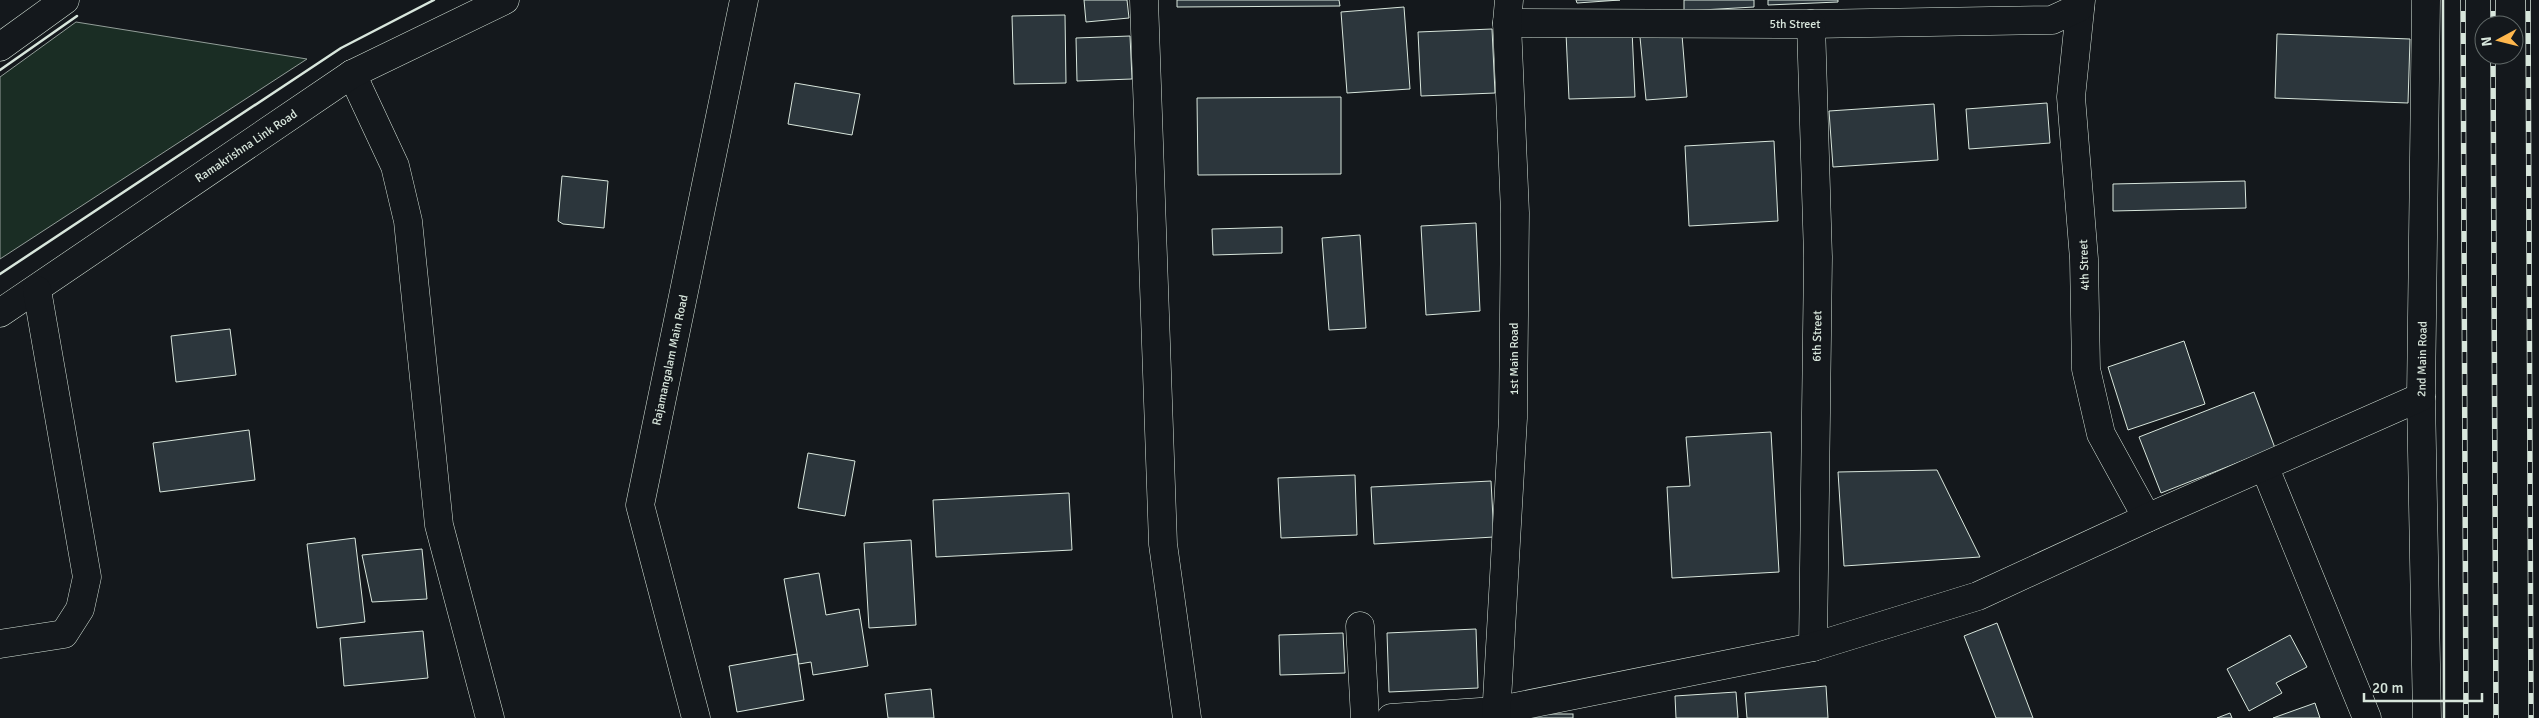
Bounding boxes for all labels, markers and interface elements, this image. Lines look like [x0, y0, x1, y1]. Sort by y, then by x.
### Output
north arrow [2474, 15, 2524, 65]
street label: 5th Street [1769, 17, 1821, 32]
text: N [2478, 36, 2496, 47]
street label: Ramakrishna Link Road [192, 107, 300, 186]
street label: 4th Street [2076, 239, 2093, 291]
street label: Rajamangalam Main Road [649, 293, 692, 427]
street label: 6th Street [1810, 310, 1825, 362]
street label: 2nd Main Road [2414, 321, 2431, 397]
street label: 1st Main Road [1507, 323, 1522, 395]
scale bar [2364, 670, 2482, 702]
text: 20 m [2372, 679, 2403, 697]

